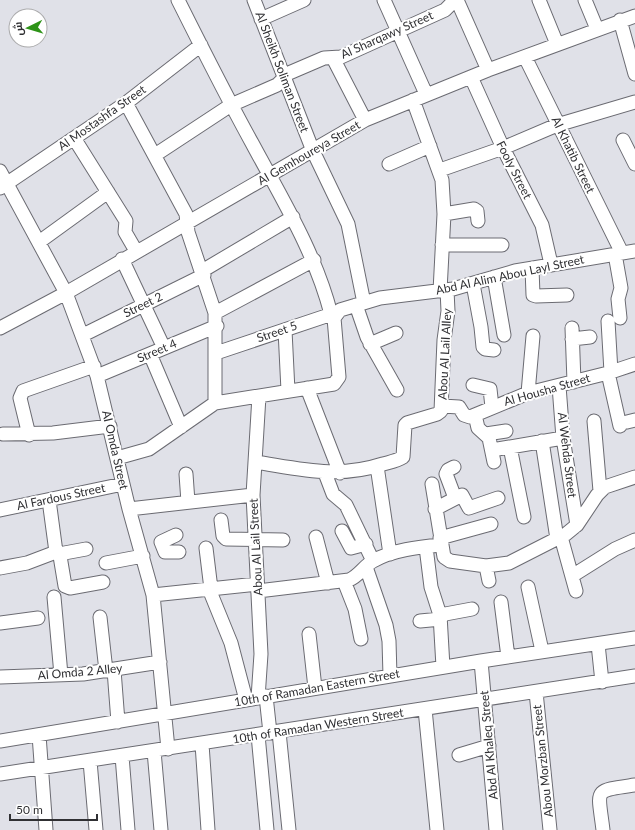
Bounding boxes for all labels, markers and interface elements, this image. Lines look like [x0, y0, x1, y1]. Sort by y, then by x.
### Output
street label: Al Sharqawy Street [338, 7, 436, 62]
north arrow [8, 8, 48, 48]
street label: Al Sheikh Soliman Street [252, 9, 313, 135]
text: ش [10, 21, 26, 37]
street label: Al Mostashfa Street [55, 81, 149, 154]
street label: Al Khatib Street [548, 114, 599, 196]
street label: Al Gemhoureya Street [255, 117, 363, 188]
street label: Fooly Street [493, 138, 536, 202]
street label: Abd Al Alim Abou Layl Street [434, 251, 586, 298]
street label: Street 2 [121, 289, 165, 320]
street label: Abou Al Lail Alley [435, 307, 454, 400]
street label: Street 5 [255, 318, 299, 345]
street label: Street 4 [135, 335, 179, 366]
street label: Al Housha Street [502, 370, 592, 409]
street label: Al Omda Street [99, 409, 132, 492]
street label: Al Wehda Street [555, 411, 580, 499]
street label: Al Fardous Street [15, 480, 107, 513]
street label: Abou Al Lail Street [245, 497, 266, 596]
street label: Al Omda 2 Alley [37, 660, 124, 683]
street label: 10th of Ramadan Eastern Street [233, 665, 402, 709]
street label: Abd Al Khaleq Street [476, 689, 501, 800]
street label: Abou Morzban Street [529, 703, 556, 818]
street label: 10th of Ramadan Western Street [231, 704, 405, 746]
scale bar [10, 796, 97, 822]
text: 50 m [16, 802, 43, 817]

